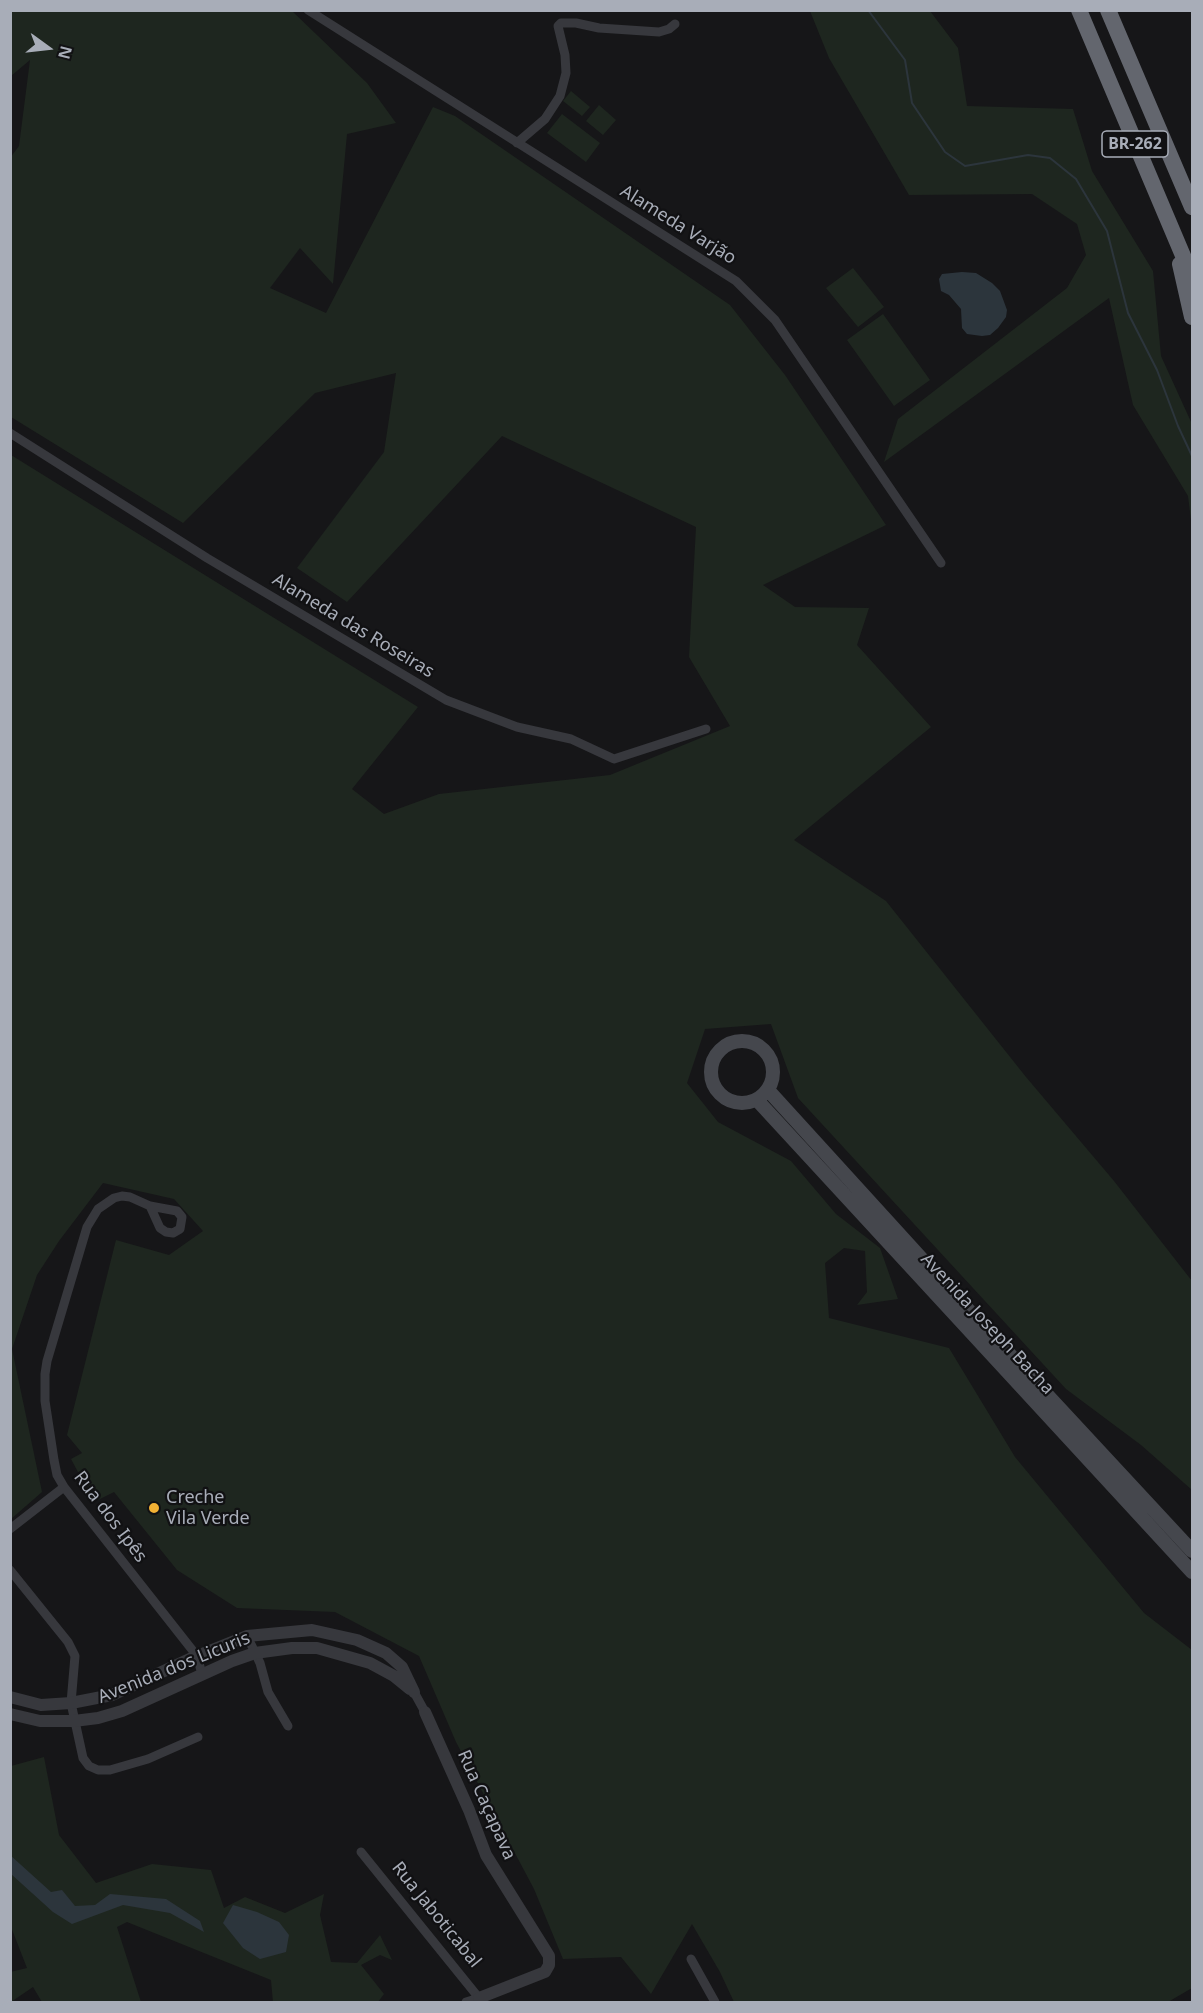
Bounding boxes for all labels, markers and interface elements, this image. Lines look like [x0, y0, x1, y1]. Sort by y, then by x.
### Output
north arrow [18, 18, 78, 78]
text: N [53, 44, 78, 62]
road number: BR-262 [1102, 131, 1168, 157]
street label: Alameda Varjão [616, 181, 740, 269]
street label: Alameda das Roseiras [268, 569, 438, 683]
street label: Avenida Joseph Bacha [916, 1249, 1058, 1399]
street label: Rua dos Ipês [69, 1467, 151, 1567]
place label: Creche Vila Verde [166, 1487, 250, 1530]
marker: Creche Vila Verde [147, 1501, 161, 1515]
street label: Avenida dos Licuris [95, 1628, 253, 1708]
street label: Rua Caçapava [452, 1747, 520, 1863]
street label: Rua Jaboticabal [387, 1858, 485, 1972]

